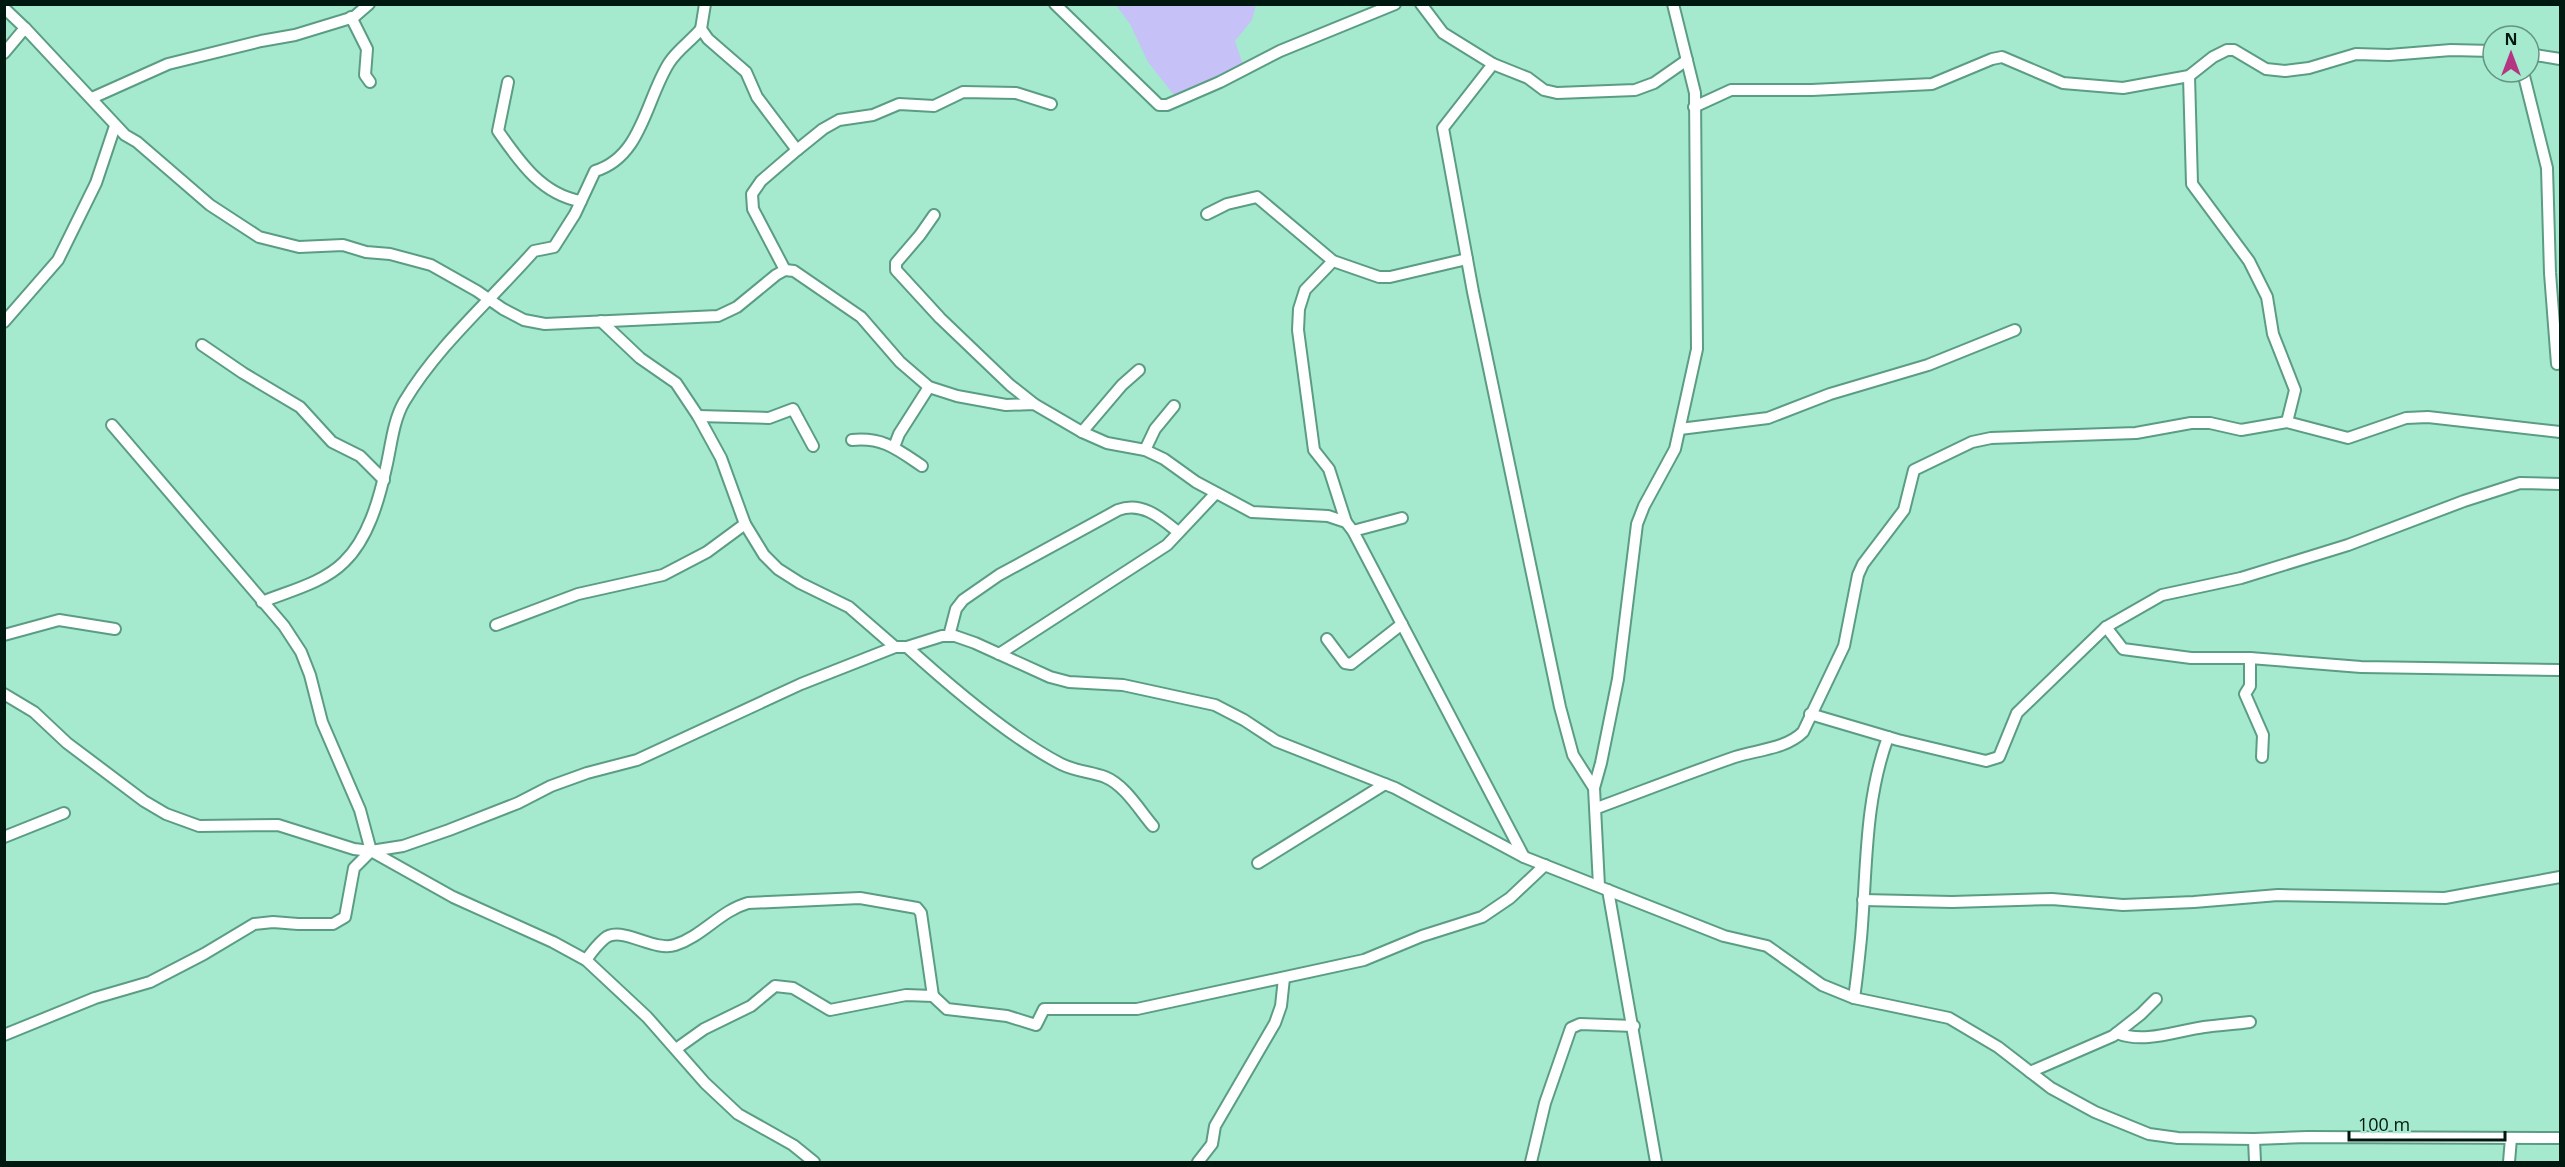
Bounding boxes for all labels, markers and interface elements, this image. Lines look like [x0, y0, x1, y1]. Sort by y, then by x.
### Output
north arrow [2481, 24, 2541, 84]
text: N [2504, 28, 2518, 50]
scale bar [2349, 1104, 2505, 1142]
text: 100 m [2358, 1112, 2410, 1136]

